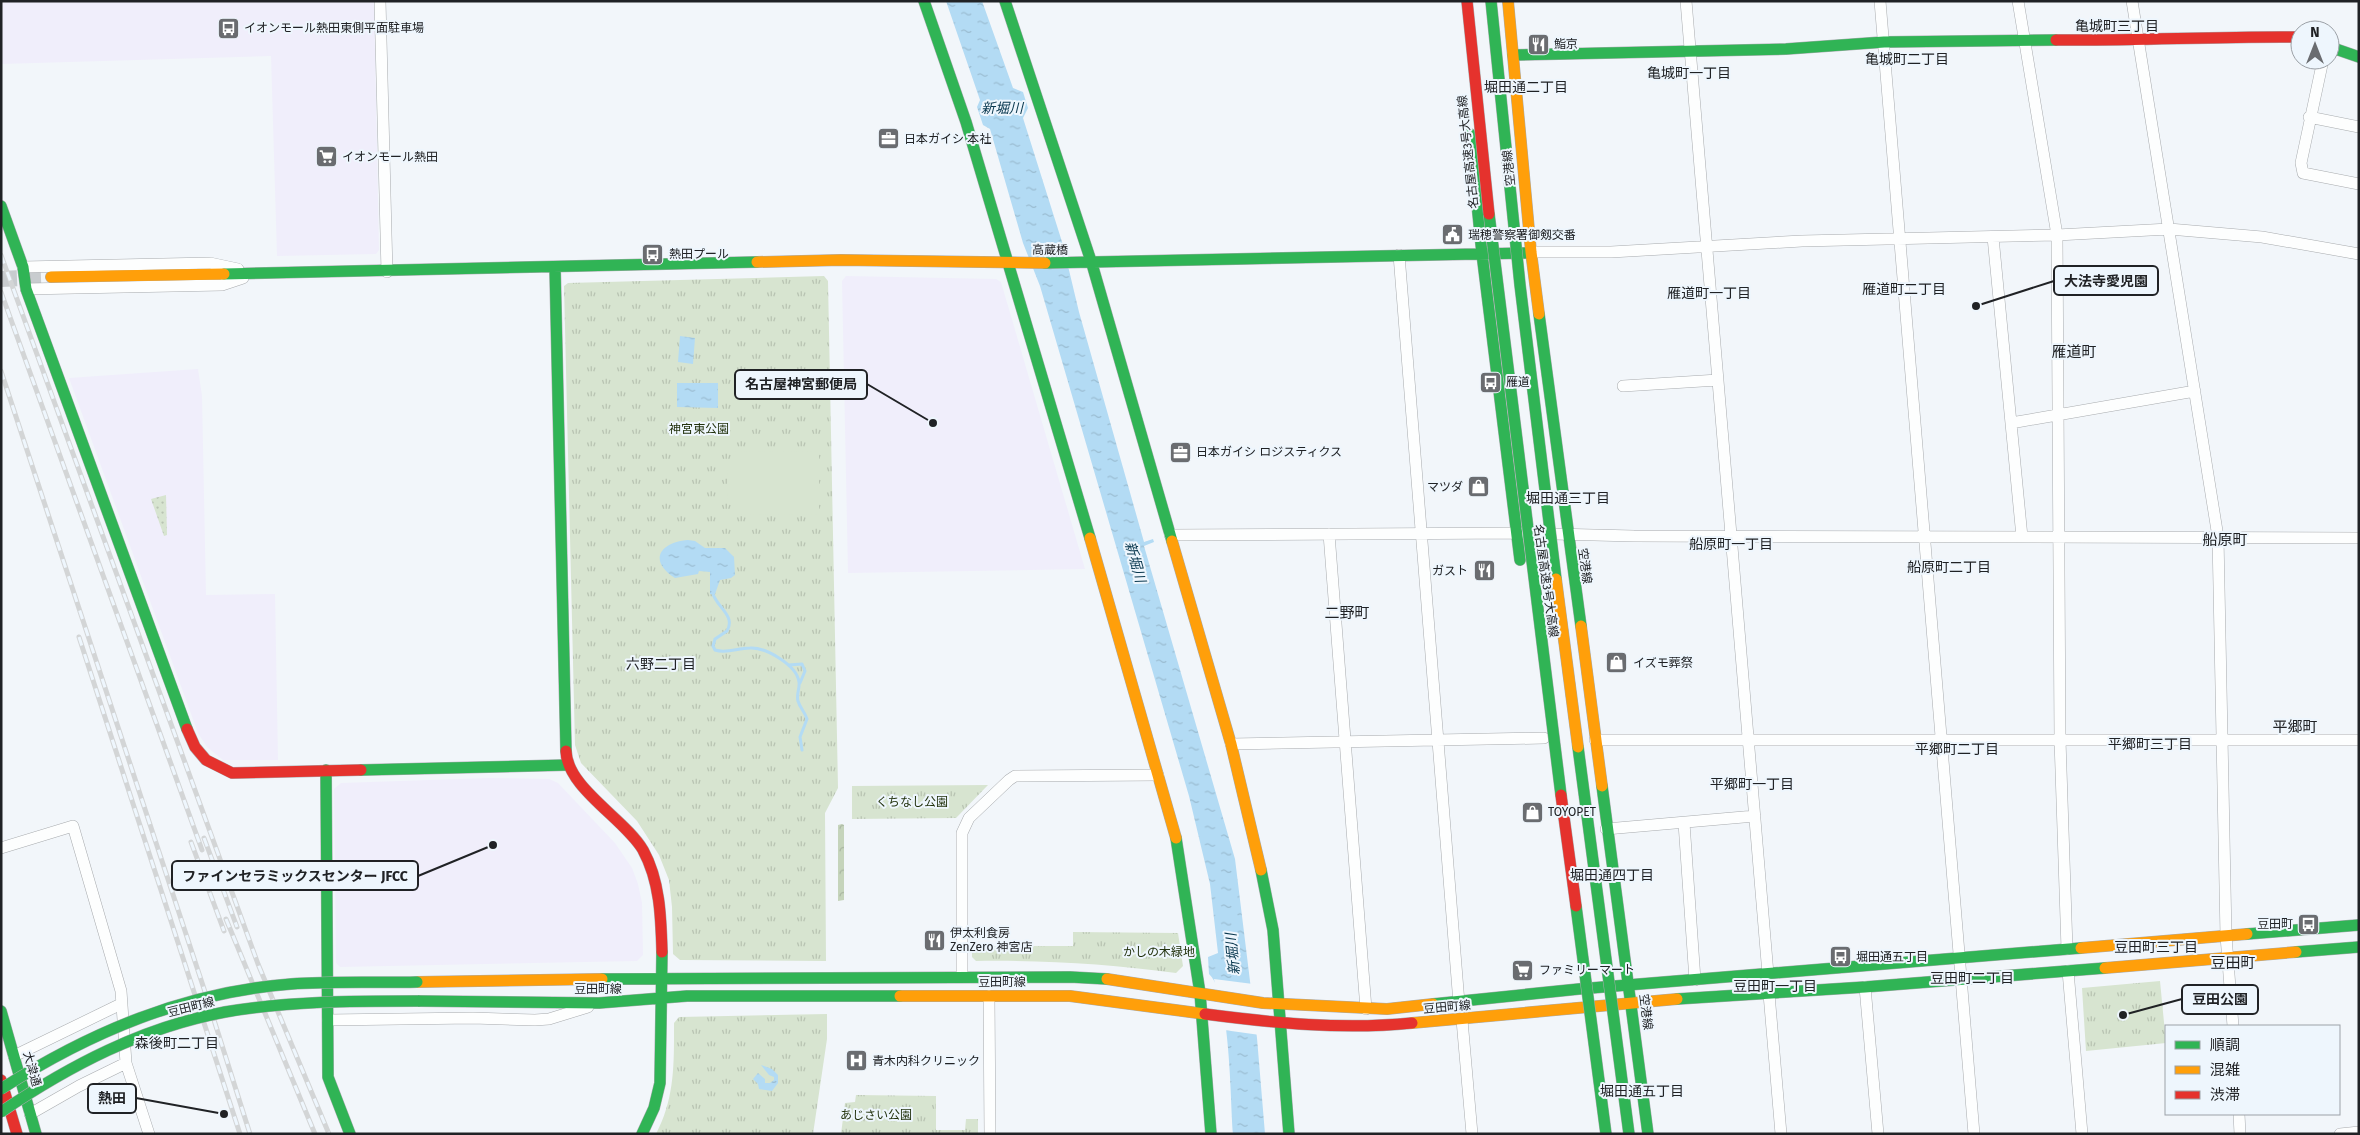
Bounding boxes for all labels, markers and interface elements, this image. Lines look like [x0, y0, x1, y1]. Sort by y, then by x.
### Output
bus stop icon: イオンモール熱田東側平面駐車場 [216, 16, 240, 40]
district label: 亀城町三丁目 [2075, 18, 2159, 35]
north arrow [2290, 20, 2340, 70]
place label: イオンモール熱田東側平面駐車場 [244, 21, 424, 35]
text: N [2310, 24, 2320, 41]
restaurant icon: 鮨京 [1526, 32, 1550, 56]
place label: 鮨京 [1554, 37, 1578, 51]
district label: 亀城町二丁目 [1865, 51, 1949, 68]
district label: 亀城町一丁目 [1647, 65, 1731, 82]
district label: 堀田通二丁目 [1484, 79, 1568, 96]
street label: 名古屋高速3号大高線 [1455, 95, 1481, 209]
water label: 新堀川 [981, 100, 1025, 117]
office icon: 日本ガイシ 本社 [876, 127, 900, 151]
place label: 日本ガイシ 本社 [904, 132, 991, 146]
supermarket icon: イオンモール熱田 [314, 145, 338, 169]
street label: 空港線 [1500, 149, 1518, 187]
place label: イオンモール熱田 [342, 150, 438, 164]
public building icon: 瑞穂警察署御剱交番 [1440, 223, 1464, 247]
place label: 瑞穂警察署御剱交番 [1468, 228, 1576, 242]
bus stop icon: 熱田プール [641, 242, 665, 266]
street label: 高蔵橋 [1032, 243, 1068, 257]
place label: 熱田プール [669, 247, 729, 261]
callout: 大法寺愛児園 [2054, 266, 2158, 295]
text: 大法寺愛児園 [2064, 273, 2148, 290]
district label: 雁道町二丁目 [1862, 281, 1946, 298]
district label: 雁道町一丁目 [1667, 285, 1751, 302]
district label: 雁道町 [2051, 343, 2097, 361]
callout: 名古屋神宮郵便局 [735, 370, 867, 399]
bus stop icon: 雁道 [1478, 370, 1502, 394]
place label: 雁道 [1506, 375, 1530, 389]
text: 名古屋神宮郵便局 [745, 376, 857, 393]
park label: 神宮東公園 [669, 422, 729, 436]
office icon: 日本ガイシ ロジスティクス [1168, 440, 1192, 464]
place label: 日本ガイシ ロジスティクス [1196, 445, 1342, 459]
shop icon: マツダ [1467, 475, 1491, 499]
place label: マツダ [1427, 480, 1463, 494]
district label: 堀田通三丁目 [1526, 490, 1610, 507]
street label: 名古屋高速3号大高線 [1531, 524, 1561, 638]
district label: 船原町 [2202, 531, 2248, 549]
district label: 船原町一丁目 [1689, 536, 1773, 553]
water label: 新堀川 [1121, 539, 1150, 586]
street label: 空港線 [1576, 547, 1594, 585]
restaurant icon: ガスト [1472, 559, 1496, 583]
district label: 船原町二丁目 [1907, 559, 1991, 576]
place label: ガスト [1432, 564, 1468, 578]
district label: 二野町 [1324, 604, 1370, 622]
shop icon: イズモ葬祭 [1605, 651, 1629, 675]
district label: 六野二丁目 [626, 656, 696, 673]
place label: イズモ葬祭 [1633, 656, 1693, 670]
district label: 平郷町 [2272, 718, 2318, 736]
district label: 平郷町三丁目 [2108, 736, 2192, 753]
district label: 平郷町二丁目 [1915, 741, 1999, 758]
district label: 平郷町一丁目 [1710, 776, 1794, 793]
park label: くちなし公園 [876, 795, 948, 809]
shop icon: TOYOPET [1520, 800, 1544, 824]
place label: TOYOPET [1548, 805, 1597, 819]
callout: ファインセラミックスセンター JFCC [172, 861, 418, 890]
district label: 堀田通四丁目 [1570, 867, 1654, 884]
text: ファインセラミックスセンター JFCC [182, 868, 408, 885]
bus stop icon: 豆田町 [2297, 912, 2321, 936]
place label: 豆田町 [2257, 917, 2293, 931]
place label: 伊太利食房 ZenZero 神宮店 [950, 926, 1033, 954]
restaurant icon: 伊太利食房 ZenZero 神宮店 [922, 928, 946, 952]
water label: 新堀川 [1223, 930, 1243, 976]
district label: 豆田町三丁目 [2114, 939, 2198, 956]
park label: かしの木緑地 [1123, 945, 1195, 959]
bus stop icon: 堀田通五丁目 [1828, 945, 1852, 969]
place label: 堀田通五丁目 [1856, 950, 1928, 964]
district label: 豆田町 [2210, 954, 2256, 972]
supermarket icon: ファミリーマート [1511, 958, 1535, 982]
place label: ファミリーマート [1539, 963, 1635, 977]
district label: 豆田町二丁目 [1930, 970, 2014, 987]
street label: 豆田町線 [978, 975, 1026, 989]
district label: 豆田町一丁目 [1733, 978, 1817, 995]
street label: 豆田町線 [574, 982, 622, 996]
callout: 豆田公園 [2182, 985, 2258, 1014]
text: 豆田公園 [2192, 991, 2248, 1008]
street label: 空港線 [1637, 993, 1655, 1031]
street label: 豆田町線 [166, 994, 216, 1020]
street label: 豆田町線 [1422, 998, 1472, 1016]
legend [2165, 1025, 2340, 1115]
district label: 森後町二丁目 [135, 1035, 219, 1052]
text: 順調 [2210, 1036, 2240, 1054]
hospital icon: 青木内科クリニック [844, 1049, 868, 1073]
street label: 大津通 [20, 1050, 44, 1088]
place label: 青木内科クリニック [872, 1054, 980, 1068]
text: 混雑 [2210, 1061, 2240, 1079]
district label: 堀田通五丁目 [1600, 1083, 1684, 1100]
callout: 熱田 [88, 1084, 136, 1113]
text: 渋滞 [2210, 1086, 2240, 1104]
text: 熱田 [98, 1090, 126, 1107]
park label: あじさい公園 [840, 1108, 912, 1122]

